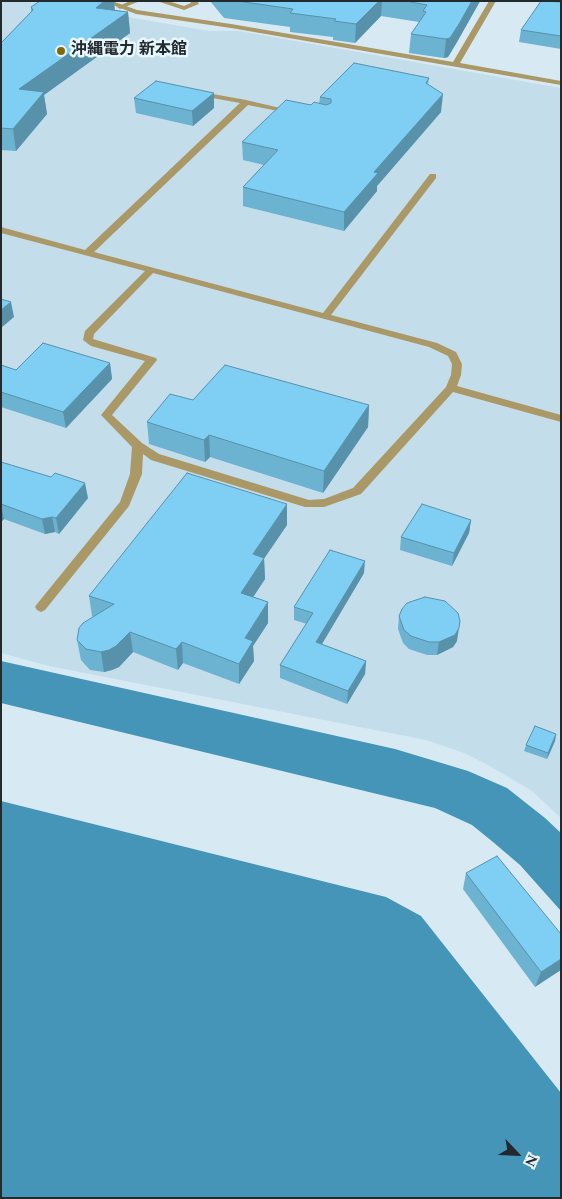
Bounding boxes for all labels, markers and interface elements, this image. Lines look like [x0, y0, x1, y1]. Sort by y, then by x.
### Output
place label: 沖縄電力 新本館 [71, 41, 187, 61]
marker: 沖縄電力 新本館 [55, 45, 67, 57]
north arrow [492, 1129, 542, 1179]
text: N [519, 1151, 543, 1170]

